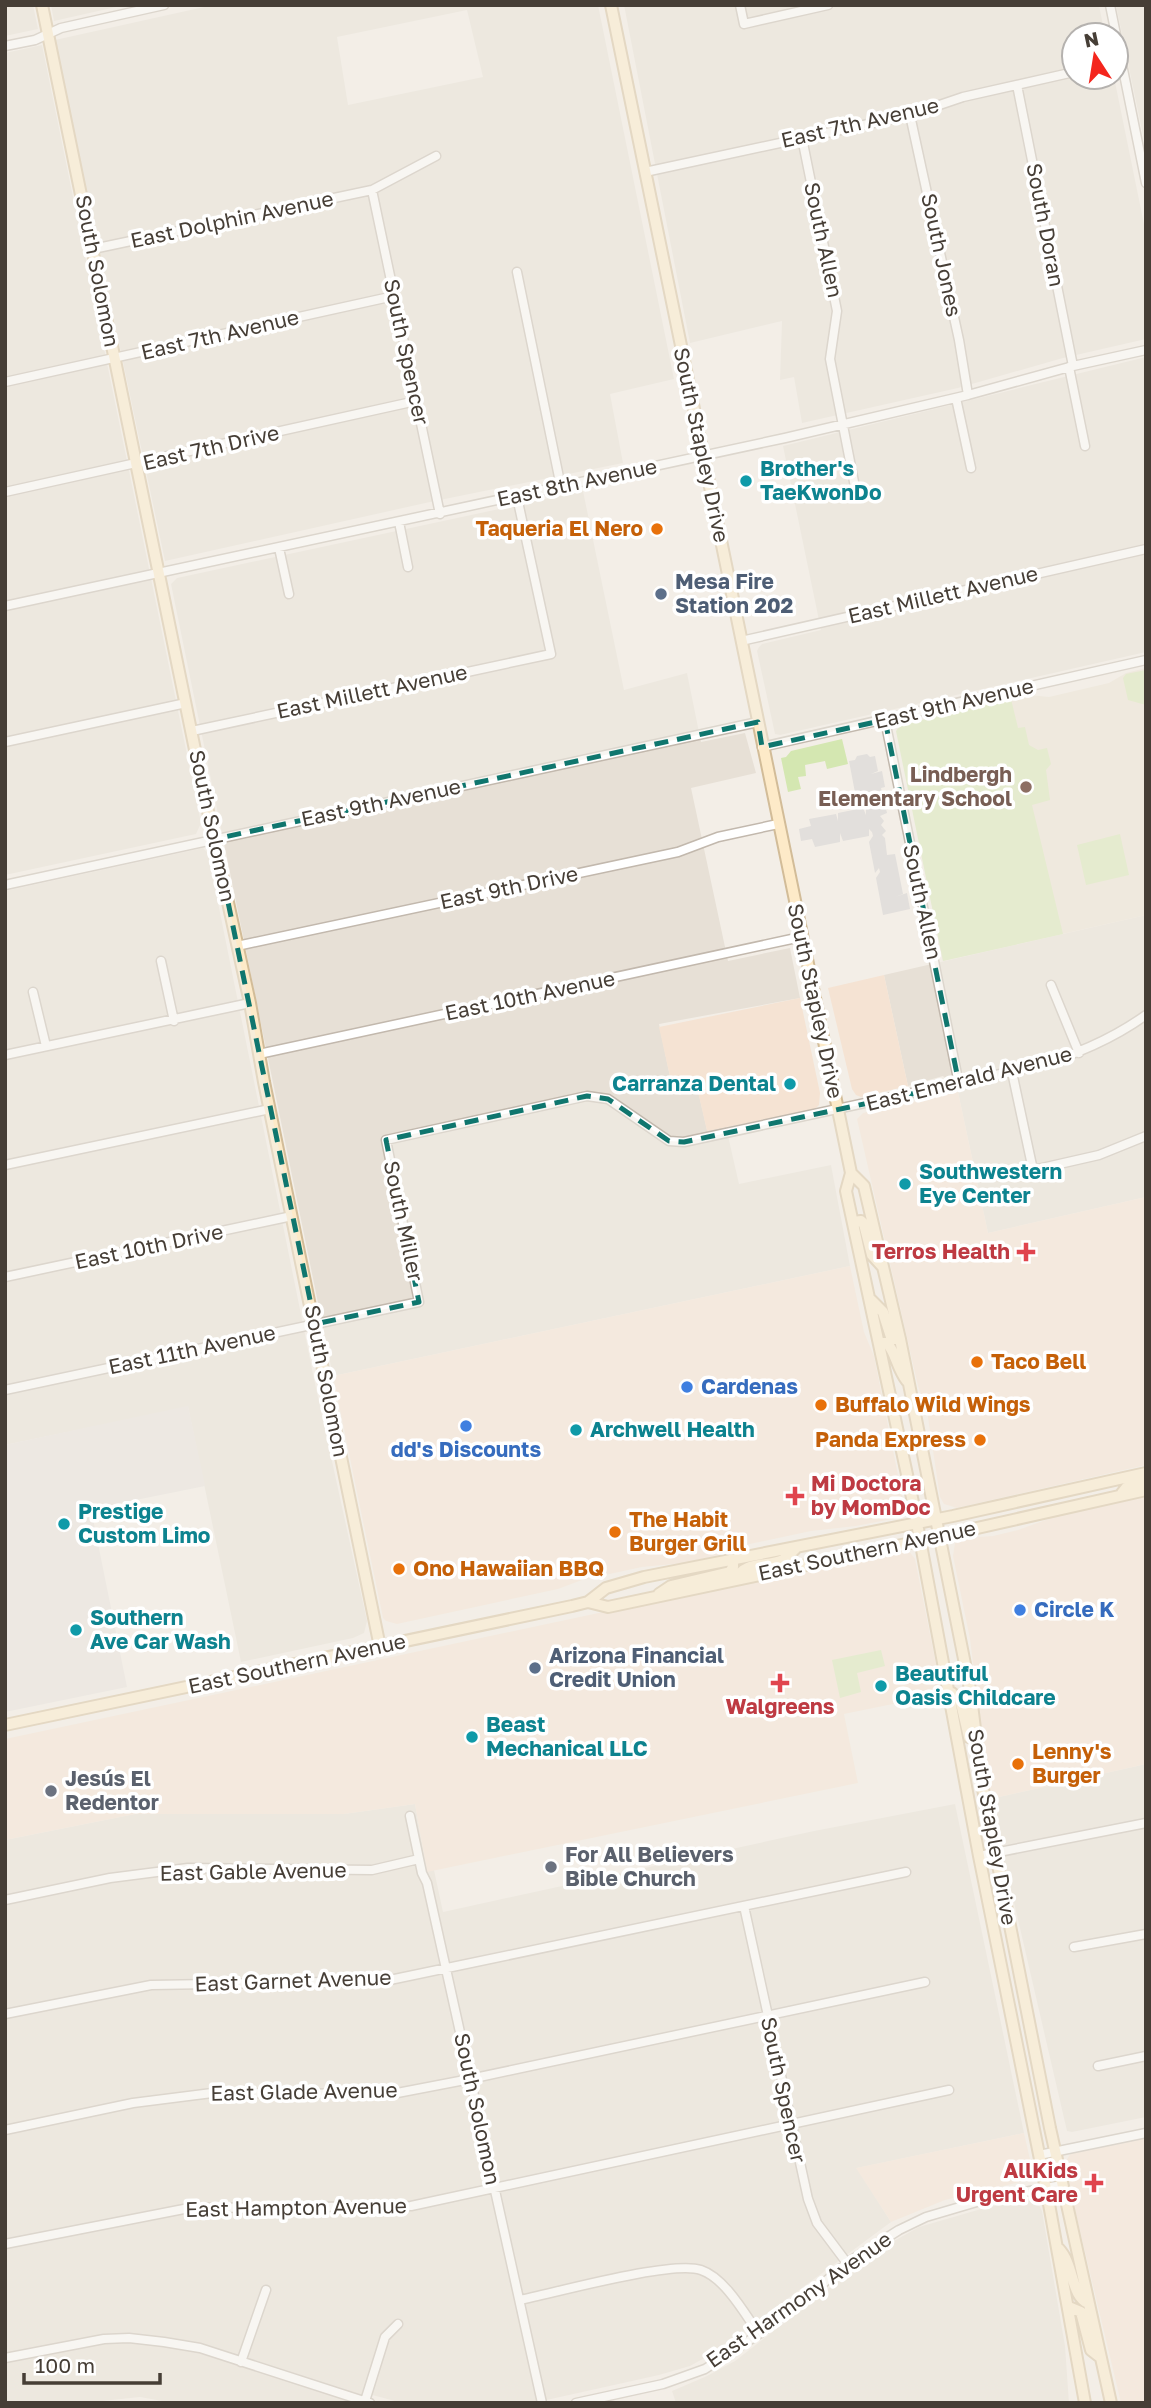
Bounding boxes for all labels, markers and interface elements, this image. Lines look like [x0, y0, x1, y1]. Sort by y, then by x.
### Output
north arrow [1060, 21, 1130, 91]
text: N [1082, 26, 1101, 52]
street label: East 7th Avenue [778, 91, 941, 153]
street label: South Doran [1021, 161, 1071, 289]
street label: South Allen [799, 180, 849, 300]
street label: East Dolphin Avenue [128, 185, 336, 253]
street label: South Jones [916, 191, 968, 319]
street label: South Solomon [70, 192, 125, 349]
street label: South Spencer [379, 276, 435, 427]
street label: East 7th Avenue [138, 303, 301, 365]
street label: South Stapley Drive [669, 345, 735, 545]
street label: East 7th Drive [140, 419, 281, 475]
street label: East 8th Avenue [494, 452, 659, 512]
place label: Brother's TaeKwonDo [760, 455, 882, 505]
marker: Brother's TaeKwonDo [738, 473, 754, 489]
place label: Taqueria El Nero [475, 515, 643, 541]
marker: Taqueria El Nero [649, 521, 665, 537]
street label: East Millett Avenue [845, 560, 1040, 629]
place label: Mesa Fire Station 202 [675, 568, 794, 618]
marker: Mesa Fire Station 202 [653, 586, 669, 602]
street label: East Millett Avenue [274, 658, 470, 724]
street label: East 9th Avenue [872, 672, 1036, 734]
street label: South Solomon [184, 747, 242, 904]
place label: Lindbergh Elementary School [818, 761, 1012, 811]
street label: East 9th Avenue [299, 772, 463, 832]
marker: Lindbergh Elementary School [1018, 779, 1034, 795]
street label: South Allen [898, 842, 948, 962]
street label: East 9th Drive [437, 860, 580, 914]
street label: South Stapley Drive [783, 901, 849, 1101]
street label: East 10th Avenue [442, 964, 617, 1026]
street label: East Emerald Avenue [863, 1040, 1075, 1116]
place label: Carranza Dental [612, 1070, 776, 1096]
marker: Carranza Dental [782, 1076, 798, 1092]
street label: South Miller [379, 1158, 429, 1283]
place label: Southwestern Eye Center [919, 1158, 1062, 1208]
marker: Southwestern Eye Center [897, 1176, 913, 1192]
street label: East 10th Drive [72, 1218, 225, 1274]
place label: Terros Health [872, 1238, 1010, 1264]
marker: Terros Health [1016, 1242, 1036, 1262]
street label: South Solomon [299, 1302, 354, 1459]
street label: East 11th Avenue [106, 1319, 278, 1379]
place label: Taco Bell [991, 1348, 1086, 1374]
marker: Taco Bell [969, 1354, 985, 1370]
place label: Cardenas [701, 1373, 798, 1399]
marker: Cardenas [679, 1379, 695, 1395]
place label: Buffalo Wild Wings [835, 1391, 1031, 1417]
marker: Buffalo Wild Wings [813, 1397, 829, 1413]
place label: Archwell Health [590, 1416, 755, 1442]
marker: dd's Discounts [458, 1418, 474, 1434]
marker: Archwell Health [568, 1422, 584, 1438]
place label: Panda Express [815, 1426, 966, 1452]
marker: Panda Express [972, 1432, 988, 1448]
place label: dd's Discounts [391, 1436, 541, 1462]
place label: Mi Doctora by MomDoc [811, 1470, 931, 1520]
marker: Mi Doctora by MomDoc [785, 1486, 805, 1506]
place label: Prestige Custom Limo [78, 1498, 210, 1548]
place label: The Habit Burger Grill [629, 1506, 746, 1556]
street label: East Southern Avenue [756, 1514, 978, 1586]
marker: Prestige Custom Limo [56, 1516, 72, 1532]
marker: The Habit Burger Grill [607, 1524, 623, 1540]
place label: Ono Hawaiian BBQ [413, 1555, 604, 1581]
marker: Ono Hawaiian BBQ [391, 1561, 407, 1577]
place label: Circle K [1034, 1596, 1114, 1622]
marker: Circle K [1012, 1602, 1028, 1618]
place label: Southern Ave Car Wash [90, 1604, 231, 1654]
marker: Southern Ave Car Wash [68, 1622, 84, 1638]
street label: East Southern Avenue [186, 1627, 408, 1699]
place label: Arizona Financial Credit Union [549, 1642, 724, 1692]
marker: Arizona Financial Credit Union [527, 1660, 543, 1676]
place label: Beautiful Oasis Childcare [895, 1660, 1056, 1710]
marker: Walgreens [772, 1675, 788, 1691]
marker: Beautiful Oasis Childcare [873, 1678, 889, 1694]
place label: Walgreens [725, 1693, 835, 1719]
place label: Beast Mechanical LLC [486, 1711, 648, 1761]
street label: South Stapley Drive [963, 1727, 1023, 1927]
marker: Beast Mechanical LLC [464, 1729, 480, 1745]
place label: Lenny's Burger [1032, 1738, 1112, 1788]
marker: Lenny's Burger [1010, 1756, 1026, 1772]
place label: Jesús El Redentor [65, 1765, 159, 1815]
marker: Jesús El Redentor [43, 1783, 59, 1799]
place label: For All Believers Bible Church [565, 1841, 734, 1891]
street label: East Gable Avenue [159, 1856, 347, 1886]
marker: For All Believers Bible Church [543, 1859, 559, 1875]
street label: East Garnet Avenue [194, 1964, 392, 1996]
street label: South Spencer [756, 2014, 812, 2165]
street label: South Solomon [449, 2030, 507, 2187]
street label: East Glade Avenue [210, 2076, 398, 2106]
place label: AllKids Urgent Care [956, 2157, 1078, 2207]
marker: AllKids Urgent Care [1084, 2173, 1104, 2193]
street label: East Hampton Avenue [185, 2192, 407, 2222]
street label: East Harmony Avenue [701, 2225, 896, 2373]
scale bar [24, 2342, 161, 2386]
text: 100 m [35, 2352, 95, 2378]

